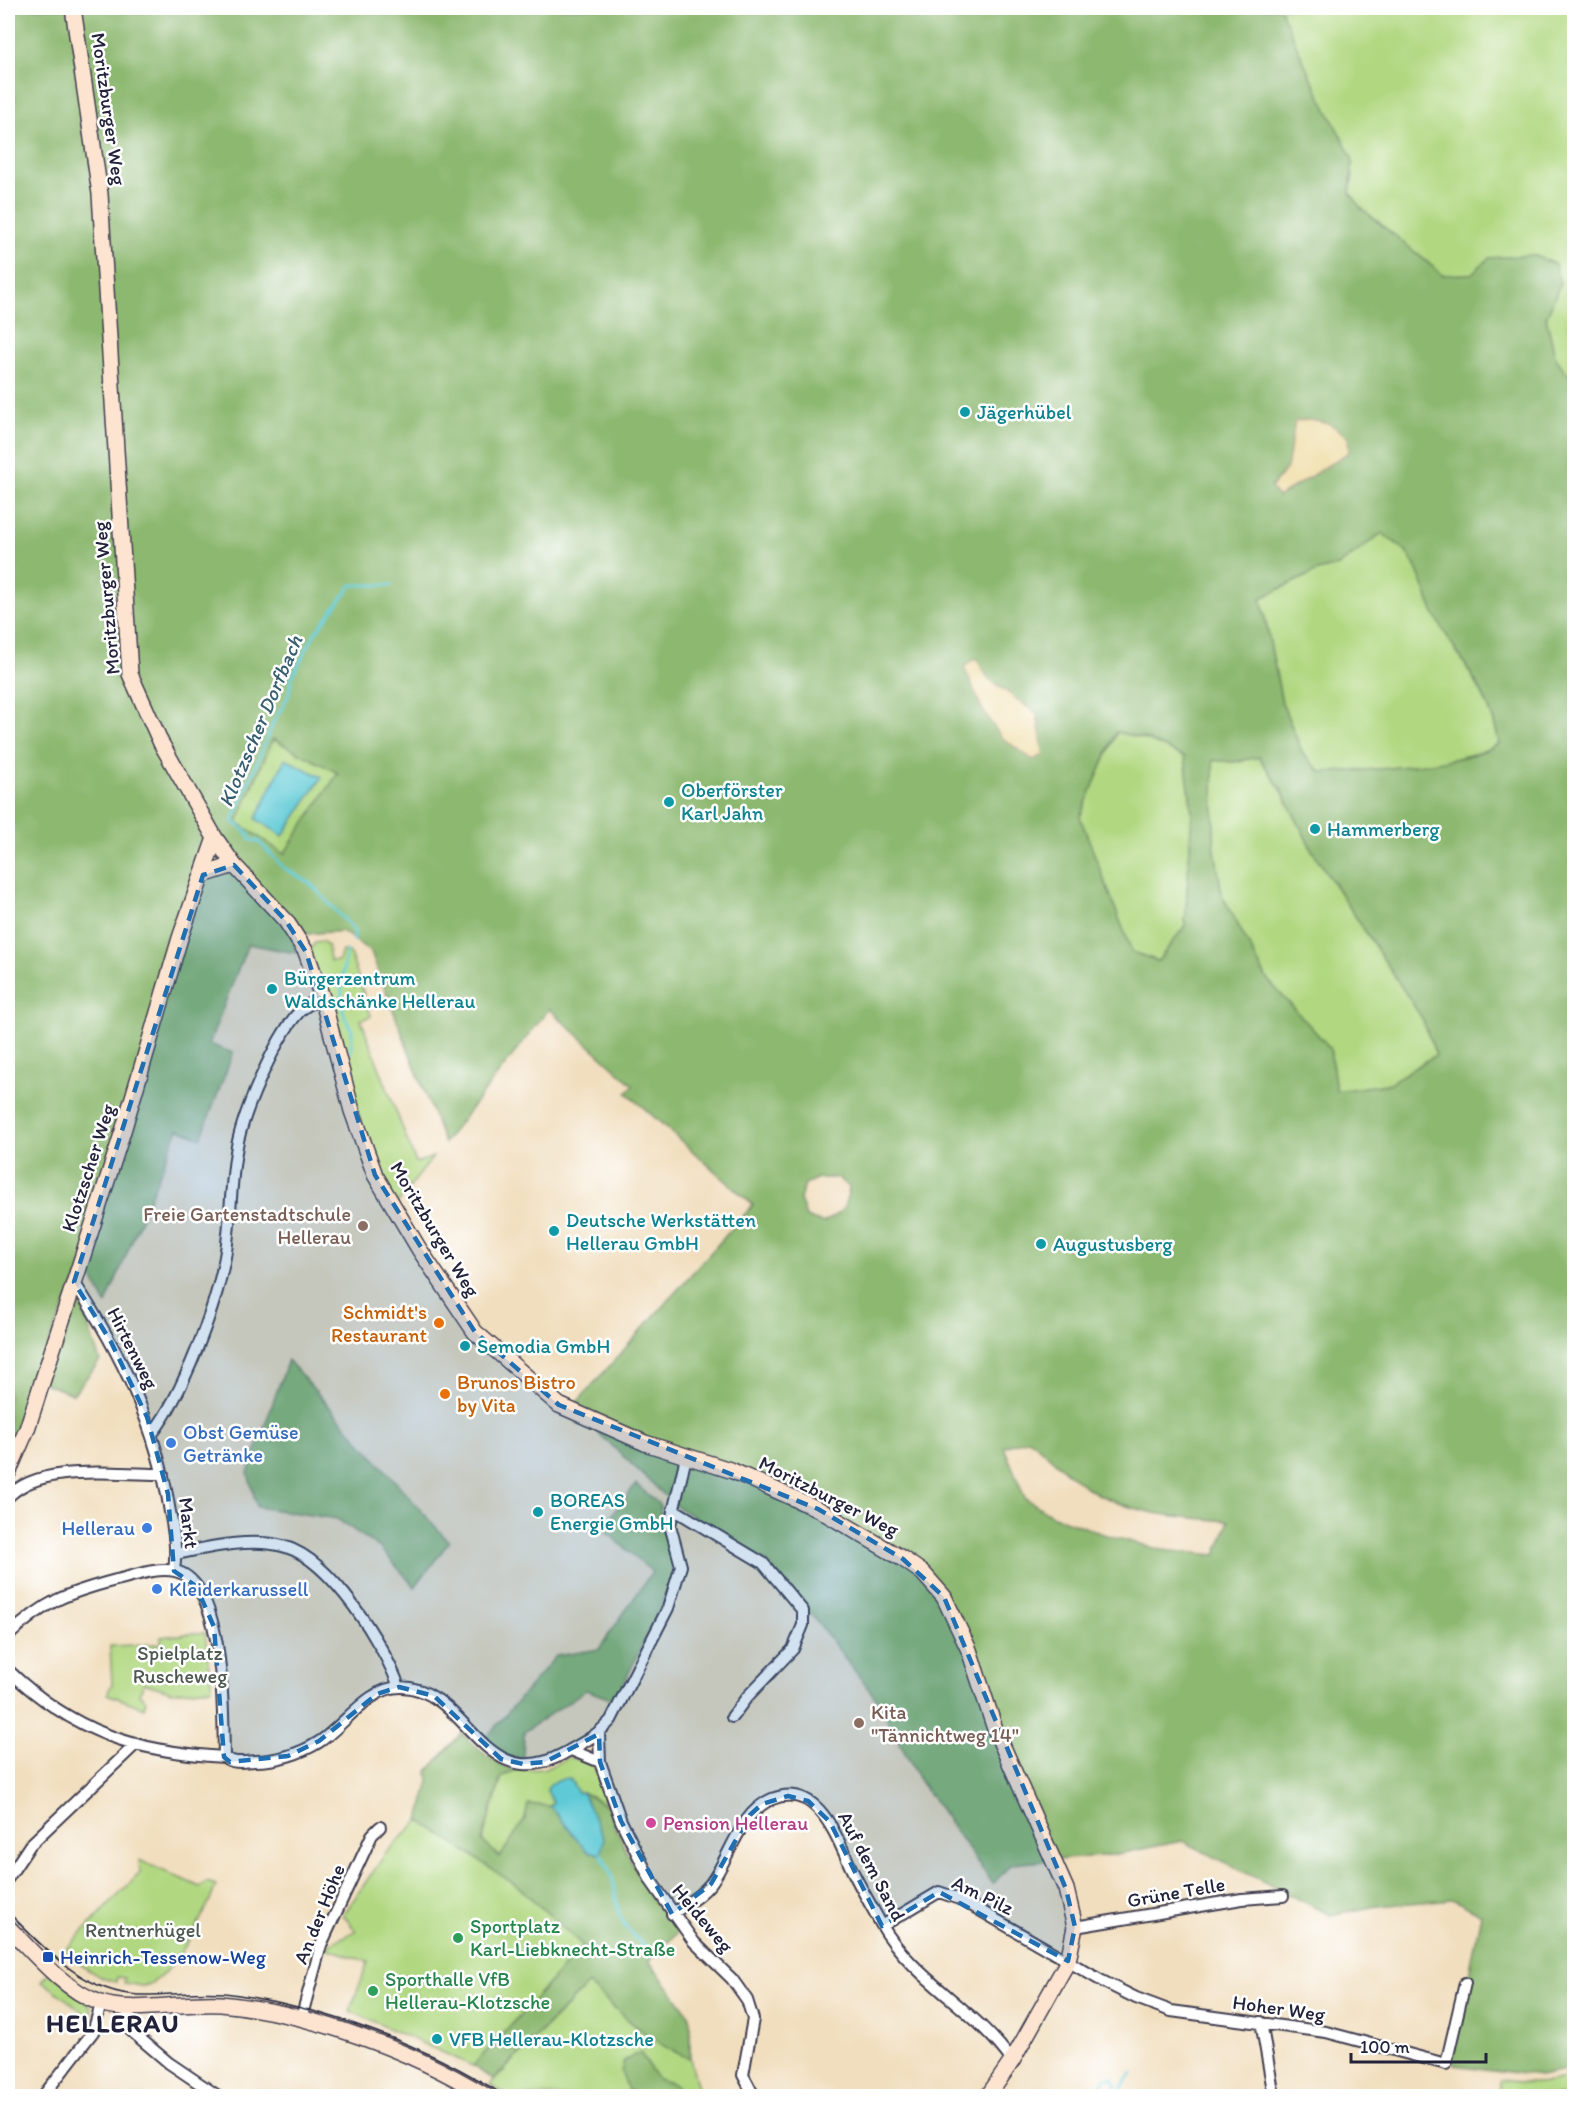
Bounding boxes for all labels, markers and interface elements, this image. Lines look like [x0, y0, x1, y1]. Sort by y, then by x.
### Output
street label: Moritzburger Weg [86, 31, 132, 188]
place label: Jägerhübel [977, 400, 1072, 424]
marker: Jägerhübel [958, 405, 972, 419]
street label: Moritzburger Weg [87, 519, 125, 676]
water label: Klotzscher Dorfbach [213, 631, 308, 811]
place label: Oberförster Karl Jahn [681, 778, 783, 825]
marker: Oberförster Karl Jahn [662, 795, 676, 809]
place label: Hammerberg [1327, 817, 1440, 841]
marker: Hammerberg [1308, 822, 1322, 836]
place label: Bürgerzentrum Waldschänke Hellerau [284, 966, 475, 1013]
marker: Bürgerzentrum Waldschänke Hellerau [265, 982, 279, 996]
street label: Klotzscher Weg [56, 1100, 120, 1235]
street label: Moritzburger Weg [385, 1157, 485, 1302]
place label: Freie Gartenstadtschule Hellerau [143, 1202, 351, 1249]
place label: Deutsche Werkstätten Hellerau GmbH [566, 1208, 756, 1255]
marker: Freie Gartenstadtschule Hellerau [356, 1219, 370, 1233]
marker: Deutsche Werkstätten Hellerau GmbH [547, 1224, 561, 1238]
place label: Augustusberg [1053, 1232, 1173, 1256]
marker: Augustusberg [1034, 1237, 1048, 1251]
place label: Schmidt's Restaurant [331, 1300, 428, 1347]
street label: Hirtenweg [102, 1303, 164, 1394]
marker: Schmidt's Restaurant [432, 1316, 446, 1330]
place label: Semodia GmbH [477, 1334, 610, 1358]
marker: Semodia GmbH [458, 1339, 472, 1353]
place label: Brunos Bistro by Vita [457, 1370, 576, 1417]
marker: Brunos Bistro by Vita [438, 1387, 452, 1401]
place label: Obst Gemüse Getränke [183, 1420, 298, 1467]
marker: Obst Gemüse Getränke [164, 1436, 178, 1450]
street label: Moritzburger Weg [755, 1450, 904, 1542]
place label: BOREAS Energie GmbH [550, 1488, 674, 1535]
street label: Markt [174, 1496, 204, 1550]
marker: BOREAS Energie GmbH [531, 1505, 545, 1519]
place label: Hellerau [61, 1516, 135, 1540]
marker: Hellerau [140, 1521, 154, 1535]
place label: Kleiderkarussell [169, 1577, 309, 1601]
marker: Kleiderkarussell [150, 1582, 164, 1596]
park label: Spielplatz Ruscheweg [133, 1641, 228, 1688]
place label: Kita "Tännichtweg 14" [871, 1700, 1019, 1747]
marker: Kita "Tännichtweg 14" [852, 1716, 866, 1730]
street label: Auf dem Sand [833, 1807, 911, 1925]
place label: Pension Hellerau [663, 1811, 808, 1835]
marker: Pension Hellerau [644, 1816, 658, 1830]
street label: An der Höhe [288, 1861, 350, 1967]
street label: Am Pilz [948, 1870, 1018, 1920]
street label: Grüne Telle [1125, 1872, 1227, 1912]
street label: Heideweg [667, 1879, 739, 1958]
place label: Sportplatz Karl-Liebknecht-Straße [470, 1914, 675, 1961]
park label: Rentnerhügel [85, 1918, 201, 1942]
marker: Sportplatz Karl-Liebknecht-Straße [451, 1931, 465, 1945]
place label: Heinrich-Tessenow-Weg [60, 1945, 267, 1969]
marker: Heinrich-Tessenow-Weg [41, 1950, 55, 1964]
place label: Sporthalle VfB Hellerau-Klotzsche [385, 1967, 550, 2014]
marker: Sporthalle VfB Hellerau-Klotzsche [366, 1984, 380, 1998]
street label: Hoher Weg [1231, 1990, 1328, 2026]
district label: HELLERAU [46, 2007, 180, 2039]
scale bar [1351, 2026, 1486, 2064]
place label: VFB Hellerau-Klotzsche [449, 2027, 654, 2051]
marker: VFB Hellerau-Klotzsche [430, 2032, 444, 2046]
text: 100 m [1360, 2036, 1410, 2058]

